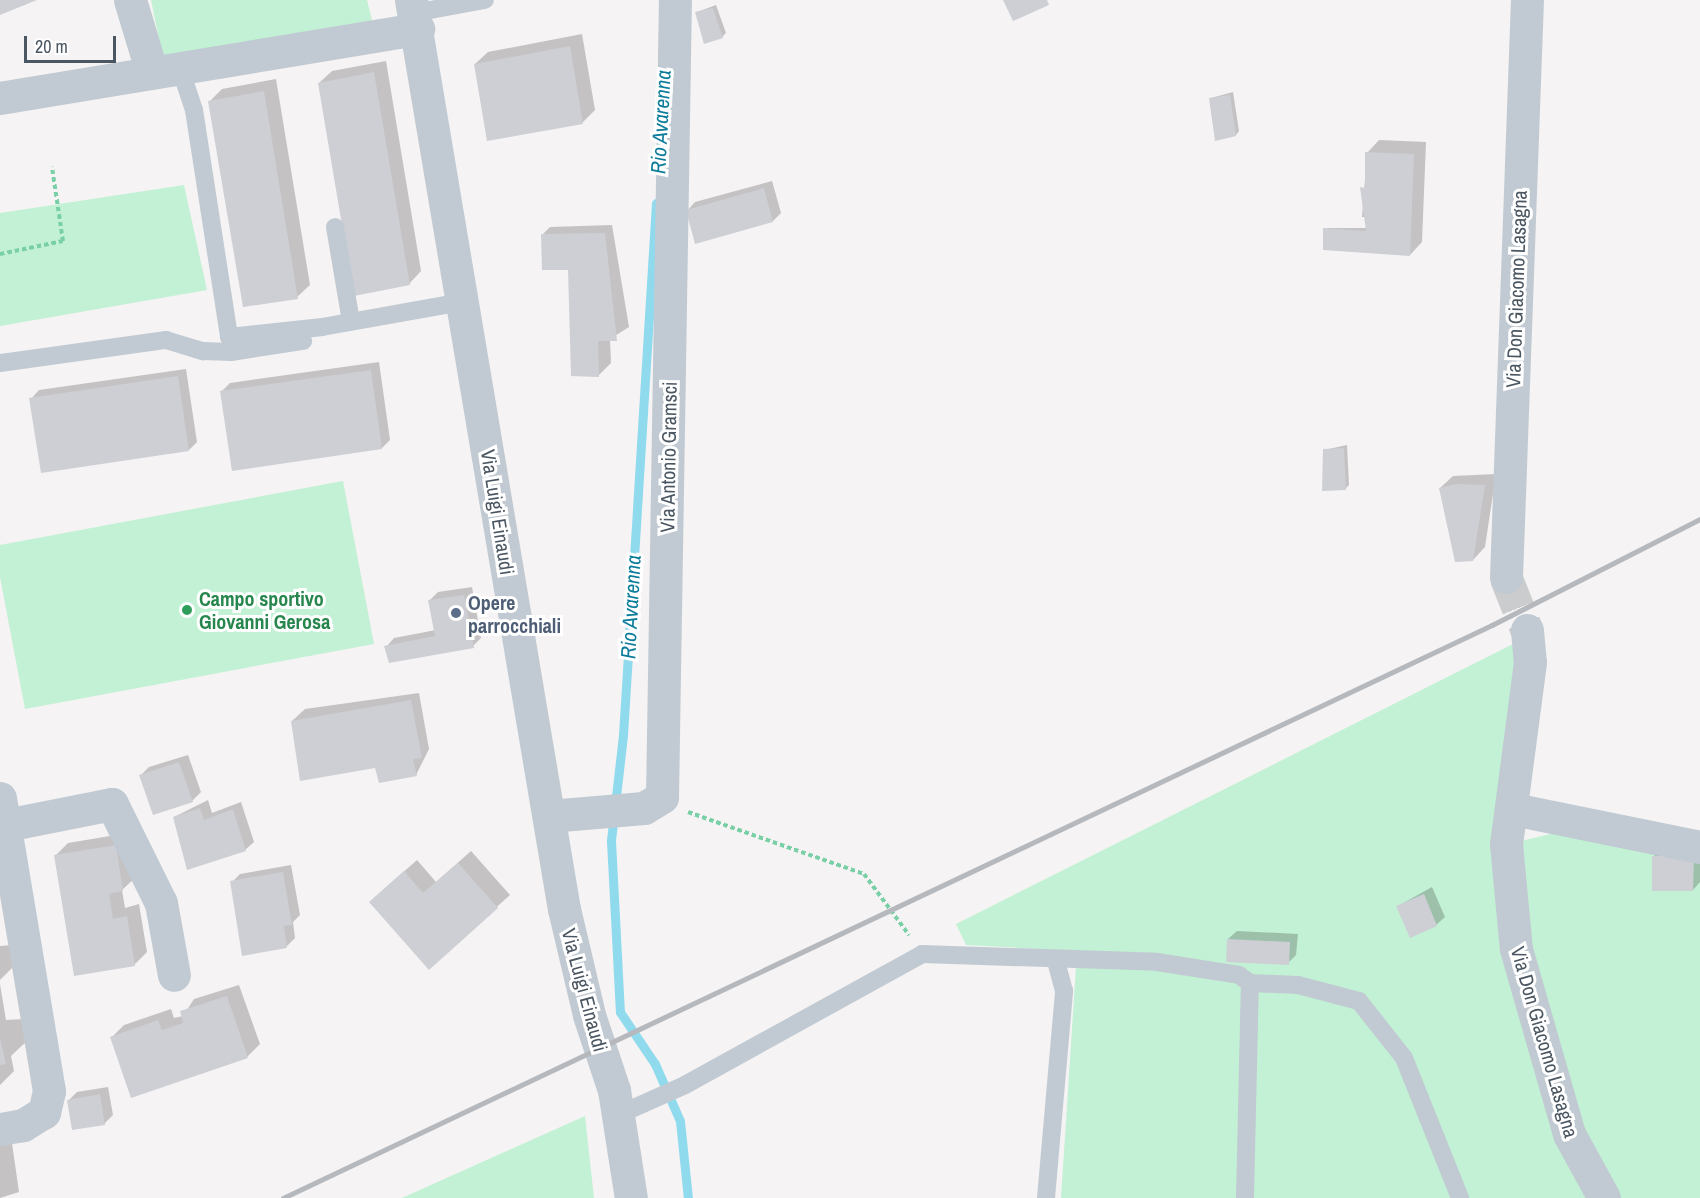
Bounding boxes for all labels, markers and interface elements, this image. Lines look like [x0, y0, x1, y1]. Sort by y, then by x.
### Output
scale bar [27, 24, 118, 62]
text: 20 m [35, 34, 68, 59]
water label: Rio Avarenna [646, 69, 676, 175]
street label: Via Don Giacomo Lasagna [1501, 190, 1531, 388]
street label: Via Antonio Gramsci [655, 381, 681, 533]
street label: Via Luigi Einaudi [476, 448, 520, 576]
water label: Rio Avarenna [616, 554, 646, 660]
place label: Campo sportivo Giovanni Gerosa [199, 586, 330, 633]
place label: Opere parrocchiali [468, 590, 561, 637]
marker: Campo sportivo Giovanni Gerosa [180, 603, 194, 617]
marker: Opere parrocchiali [449, 606, 463, 620]
street label: Via Luigi Einaudi [557, 926, 613, 1054]
street label: Via Don Giacomo Lasagna [1506, 944, 1584, 1140]

